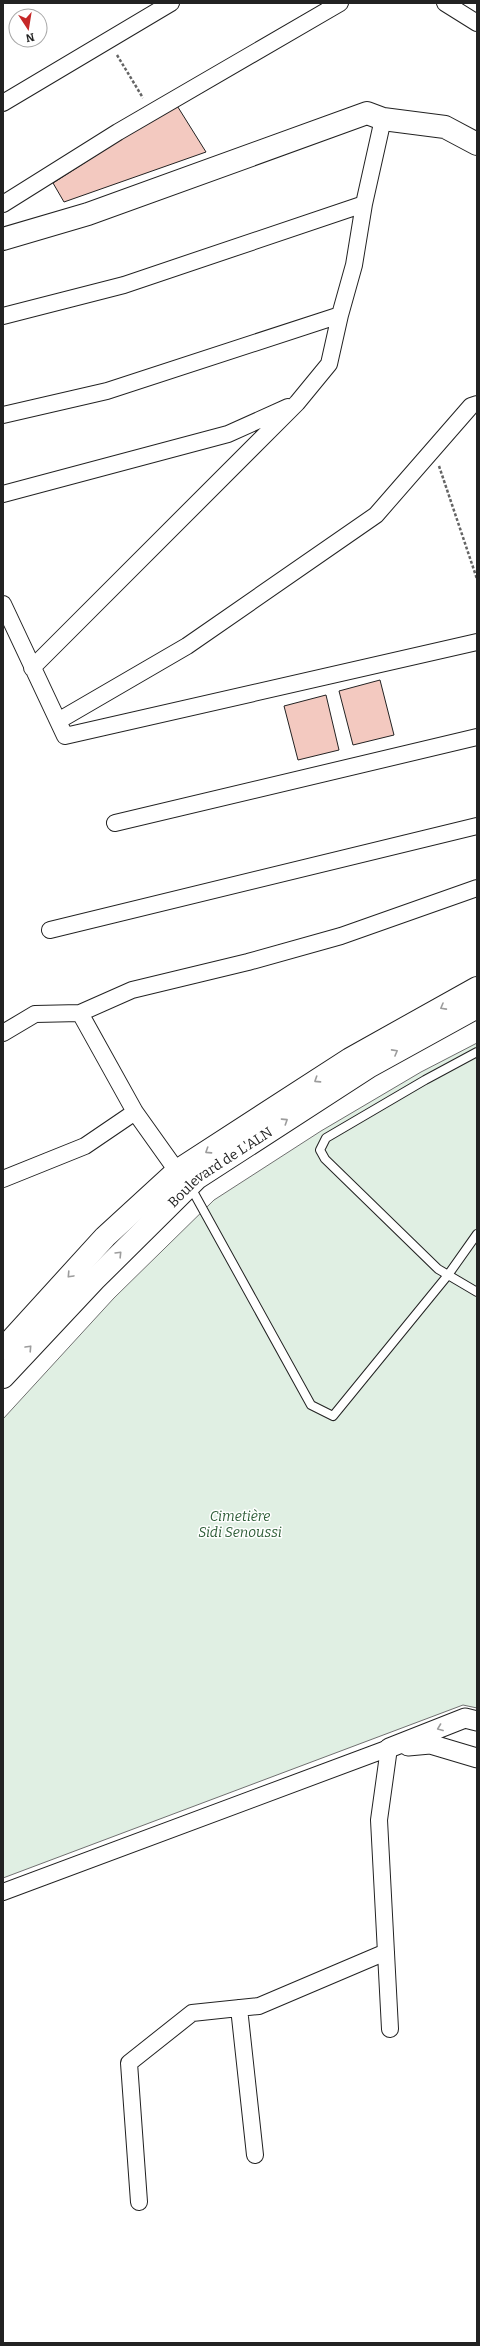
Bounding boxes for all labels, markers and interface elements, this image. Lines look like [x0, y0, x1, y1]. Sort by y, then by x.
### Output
north arrow [8, 8, 48, 48]
text: N [24, 30, 35, 45]
one-way arrow [440, 1003, 447, 1010]
one-way arrow [391, 1049, 398, 1057]
one-way arrow [314, 1076, 321, 1083]
one-way arrow [281, 1118, 288, 1126]
street label: Boulevard de L'ALN [165, 1124, 276, 1211]
one-way arrow [205, 1146, 212, 1154]
one-way arrow [114, 1251, 122, 1259]
one-way arrow [67, 1270, 75, 1278]
one-way arrow [25, 1345, 32, 1353]
park label: Cimetière Sidi Senoussi [198, 1508, 282, 1541]
one-way arrow [437, 1724, 444, 1732]

